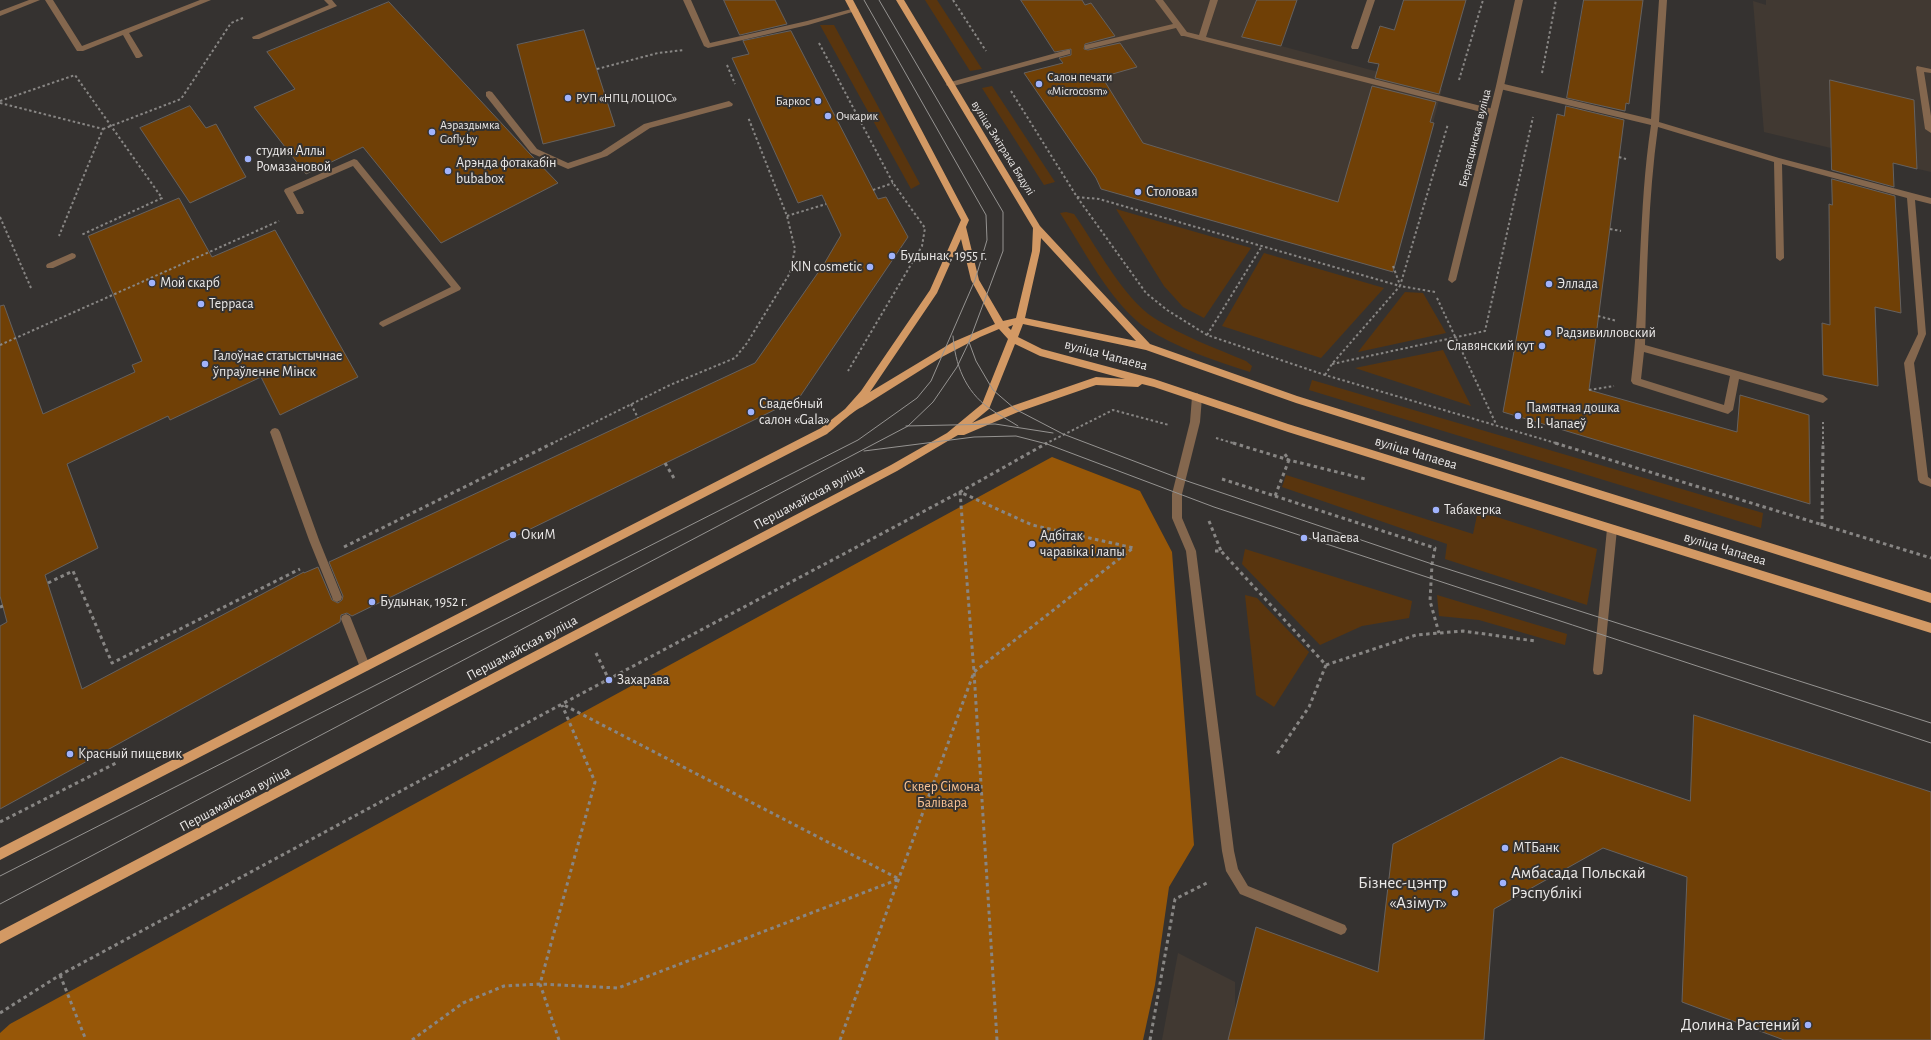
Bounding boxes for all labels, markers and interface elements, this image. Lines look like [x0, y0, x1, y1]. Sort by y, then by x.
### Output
place label: Салон печати «Microcosm» [1047, 70, 1112, 98]
marker: Салон печати «Microcosm» [1034, 79, 1044, 89]
street label: Берасцянская вуліца [1456, 87, 1494, 189]
place label: РУП «НПЦ ЛОЦІОС» [576, 91, 677, 105]
marker: РУП «НПЦ ЛОЦІОС» [563, 93, 573, 103]
place label: Баркос [776, 94, 810, 108]
marker: Баркос [813, 96, 823, 106]
street label: вуліца Змітрака Бядулі [968, 98, 1038, 198]
place label: Очкарик [836, 109, 878, 123]
marker: Очкарик [823, 111, 833, 121]
place label: Аэраздымка Gofly.by [440, 118, 500, 146]
marker: Аэраздымка Gofly.by [427, 127, 437, 137]
place label: студия Аллы Ромазановой [256, 143, 331, 176]
marker: студия Аллы Ромазановой [243, 154, 253, 164]
place label: Арэнда фотакабін bubabox [456, 155, 557, 188]
marker: Арэнда фотакабін bubabox [443, 166, 453, 176]
place label: Столовая [1146, 184, 1198, 200]
marker: Столовая [1133, 187, 1143, 197]
place label: Будынак, 1955 г. [900, 248, 987, 264]
marker: Будынак, 1955 г. [887, 251, 897, 261]
place label: KIN cosmetic [790, 259, 862, 275]
marker: KIN cosmetic [865, 262, 875, 272]
place label: Мой скарб [160, 275, 220, 291]
place label: Эллада [1557, 276, 1598, 292]
marker: Мой скарб [147, 278, 157, 288]
marker: Эллада [1544, 279, 1554, 289]
place label: Терраса [209, 296, 254, 312]
marker: Терраса [196, 299, 206, 309]
place label: Радзивилловский [1556, 325, 1656, 341]
marker: Радзивилловский [1543, 328, 1553, 338]
street label: вуліца Чапаева [1063, 336, 1149, 374]
place label: Славянский кут [1447, 338, 1534, 354]
marker: Славянский кут [1537, 341, 1547, 351]
place label: Галоўнае статыстычнае ўпраўленне Мінск [213, 348, 342, 380]
marker: Галоўнае статыстычнае ўпраўленне Мінск [200, 359, 210, 369]
place label: Свадебный салон «Gala» [759, 396, 830, 428]
place label: Памятная дошка В.І. Чапаеў [1526, 400, 1620, 432]
marker: Свадебный салон «Gala» [746, 407, 756, 417]
marker: Памятная дошка В.І. Чапаеў [1513, 411, 1523, 421]
street label: вуліца Чапаева [1373, 432, 1459, 474]
street label: Першамайская вуліца [751, 461, 867, 533]
place label: Табакерка [1444, 502, 1501, 518]
marker: Табакерка [1431, 505, 1441, 515]
place label: ОкиМ [521, 527, 556, 543]
place label: Адбітак чаравіка і лапы [1040, 528, 1125, 560]
street label: вуліца Чапаева [1682, 528, 1768, 570]
marker: ОкиМ [508, 530, 518, 540]
place label: Чапаева [1312, 530, 1359, 546]
marker: Чапаева [1299, 533, 1309, 543]
marker: Адбітак чаравіка і лапы [1027, 539, 1037, 549]
place label: Будынак, 1952 г. [380, 594, 468, 610]
marker: Будынак, 1952 г. [367, 597, 377, 607]
street label: Першамайская вуліца [464, 612, 580, 684]
place label: Захарава [617, 672, 669, 688]
marker: Захарава [604, 675, 614, 685]
place label: Красный пищевик [78, 746, 182, 762]
marker: Красный пищевик [65, 749, 75, 759]
street label: Першамайская вуліца [177, 763, 293, 835]
park label: Сквер Сімона Балівара [904, 779, 980, 812]
place label: МТБанк [1513, 840, 1559, 856]
marker: МТБанк [1500, 843, 1510, 853]
place label: Амбасада Польскай Рэспублікі [1511, 863, 1646, 903]
place label: Бізнес-цэнтр «Азімут» [1358, 873, 1447, 913]
marker: Амбасада Польскай Рэспублікі [1498, 878, 1508, 888]
marker: Бізнес-цэнтр «Азімут» [1450, 888, 1460, 898]
place label: Долина Растений [1681, 1015, 1800, 1035]
marker: Долина Растений [1803, 1020, 1813, 1030]

